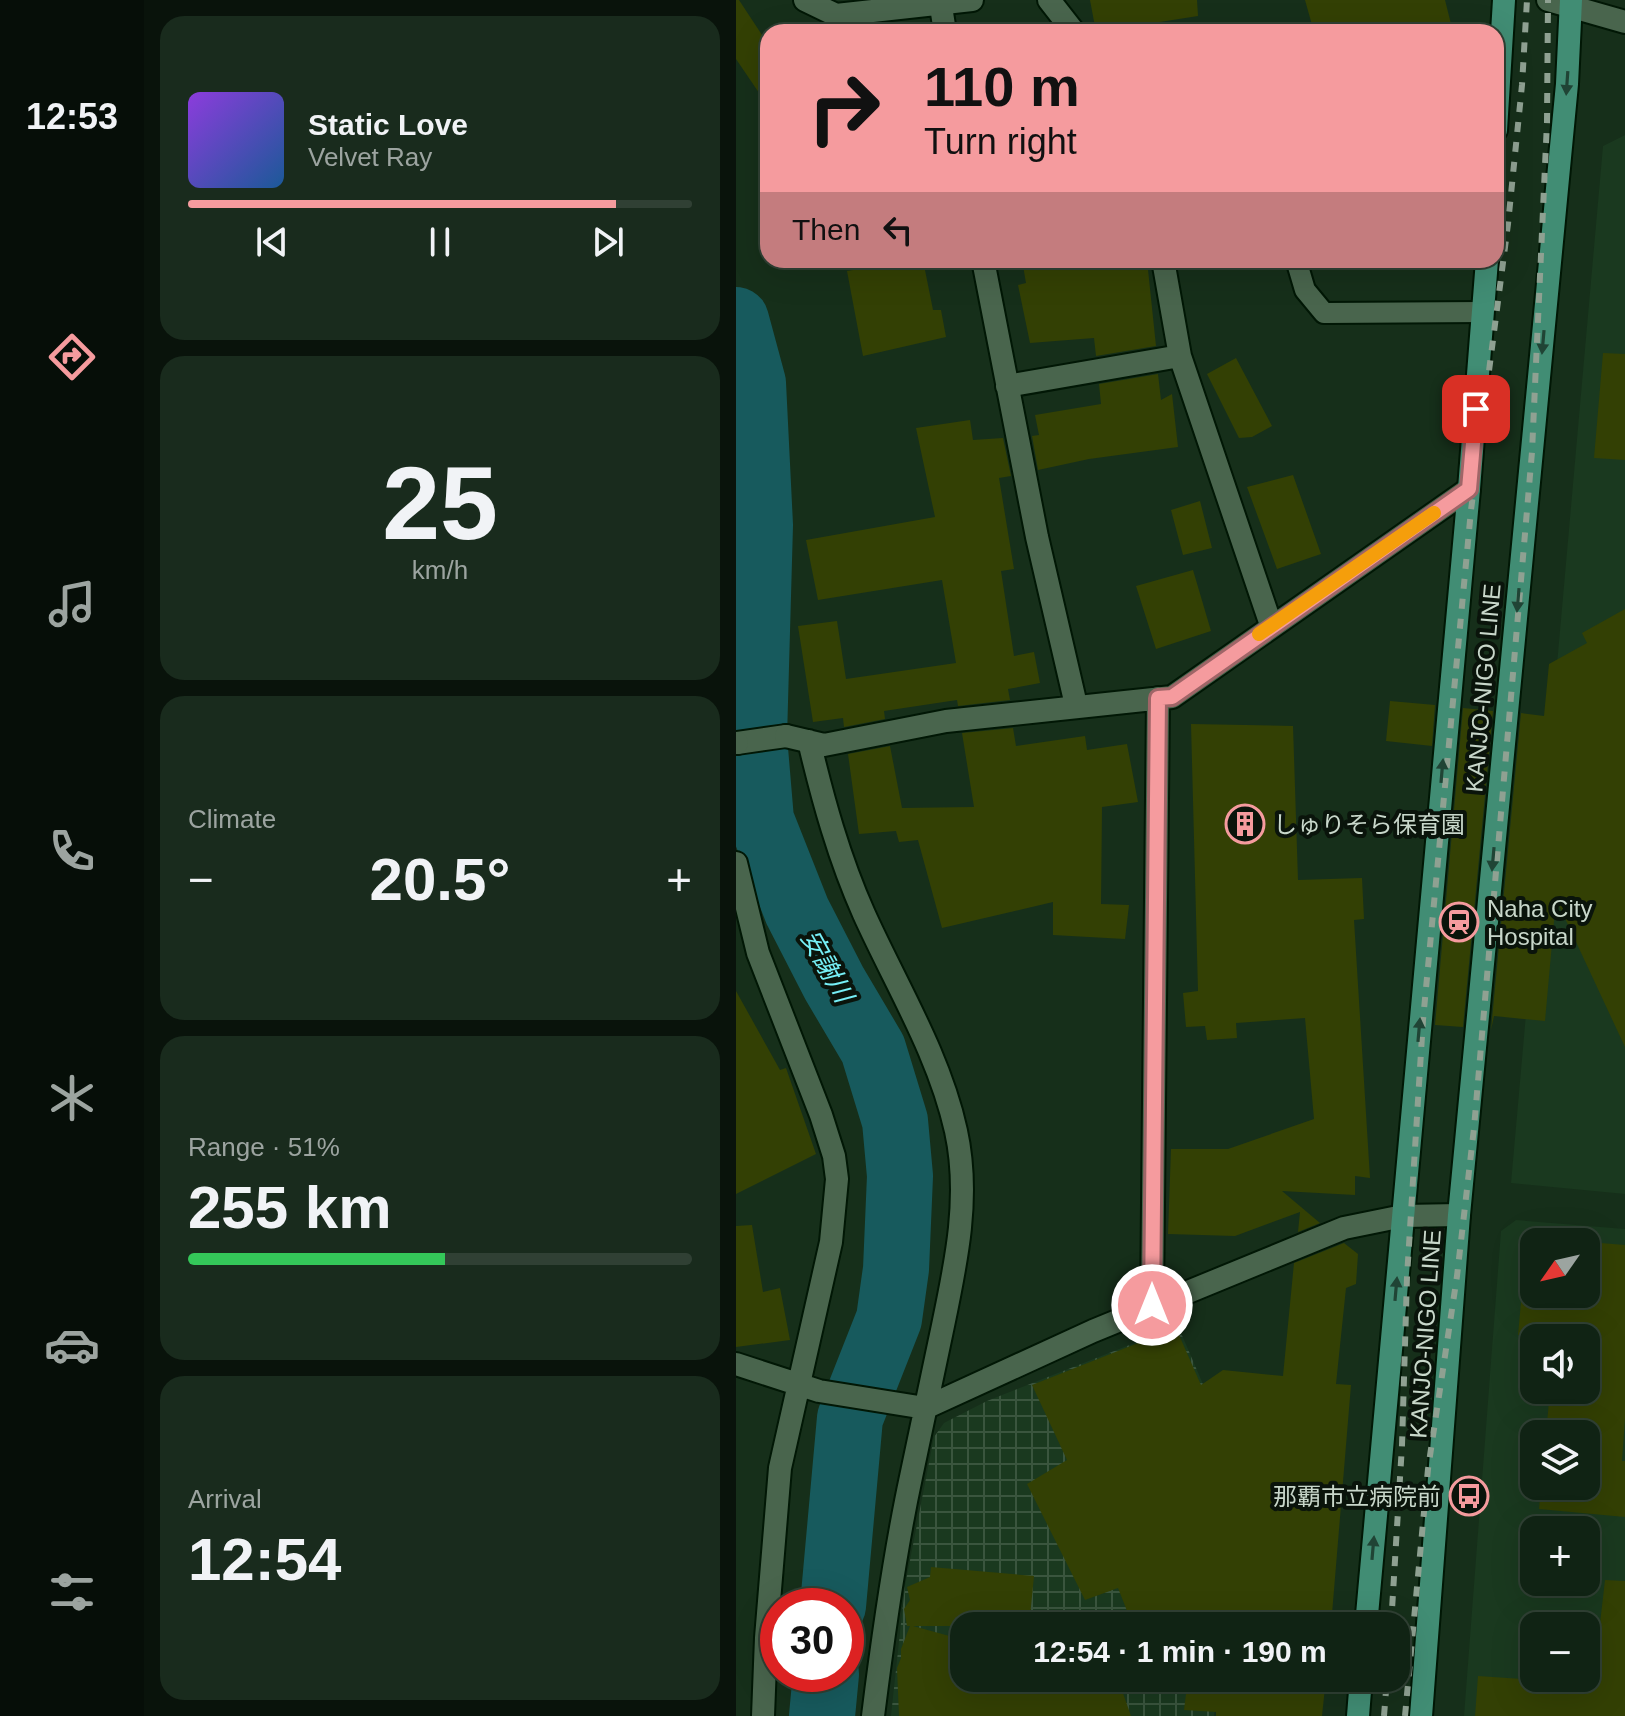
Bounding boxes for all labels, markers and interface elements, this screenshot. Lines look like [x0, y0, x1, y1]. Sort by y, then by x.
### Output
text: 110 m [924, 55, 1080, 118]
icon: right [792, 56, 896, 160]
one-way arrow [1560, 71, 1573, 96]
text: 12:53 [26, 96, 118, 137]
text: Static Love [308, 108, 468, 141]
text: Turn right [924, 121, 1077, 162]
text: Velvet Ray [308, 142, 432, 172]
icon: left [876, 208, 920, 252]
text: Then [792, 213, 860, 246]
icon: previous [250, 220, 294, 264]
icon: pause [418, 220, 462, 264]
icon: next [586, 220, 630, 264]
icon: directions [44, 329, 100, 385]
one-way arrow [1536, 330, 1549, 355]
pin [1442, 375, 1510, 443]
icon: arrive [1454, 387, 1498, 431]
text: 25 [382, 445, 498, 561]
text: km/h [412, 555, 468, 585]
icon: music [44, 576, 100, 632]
street label: KANJO-NIGO LINE [1460, 583, 1506, 793]
one-way arrow [1511, 588, 1524, 613]
one-way arrow [1436, 758, 1449, 783]
building icon: しゅりそら保育園 [1224, 803, 1266, 845]
text: Climate [188, 804, 276, 834]
place label: しゅりそら保育園 [1273, 811, 1465, 838]
icon: phone [44, 823, 100, 879]
text: 20.5° [370, 846, 510, 913]
one-way arrow [1486, 847, 1499, 872]
text: − [188, 855, 214, 904]
text: + [666, 855, 692, 904]
place label: Naha City Hospital [1487, 895, 1592, 950]
station icon: Naha City Hospital [1438, 901, 1480, 943]
water label: 安謝川 [795, 925, 860, 1010]
one-way arrow [1412, 1017, 1425, 1042]
icon: climate [44, 1070, 100, 1126]
text: Range · 51% [188, 1132, 340, 1162]
text: 255 km [188, 1174, 392, 1241]
north arrow [1520, 1228, 1600, 1308]
map controls [1520, 1228, 1600, 1692]
street label: KANJO-NIGO LINE [1404, 1229, 1446, 1439]
position arrow [1110, 1263, 1194, 1347]
one-way arrow [1390, 1276, 1403, 1301]
icon: car [44, 1317, 100, 1373]
button: sound [1520, 1324, 1600, 1404]
button: layers [1520, 1420, 1600, 1500]
bus stop icon: 那覇市立病院前 [1448, 1475, 1490, 1517]
place label: 那覇市立病院前 [1273, 1483, 1441, 1510]
text: Arrival [188, 1484, 262, 1514]
button: + [1520, 1516, 1600, 1596]
text: 12:54 [188, 1526, 341, 1593]
one-way arrow [1366, 1535, 1379, 1560]
icon: filters [44, 1564, 100, 1620]
speed limit sign: 30 [760, 1588, 864, 1692]
button: − [1520, 1612, 1600, 1692]
text: 12:54 · 1 min · 190 m [1033, 1635, 1327, 1668]

